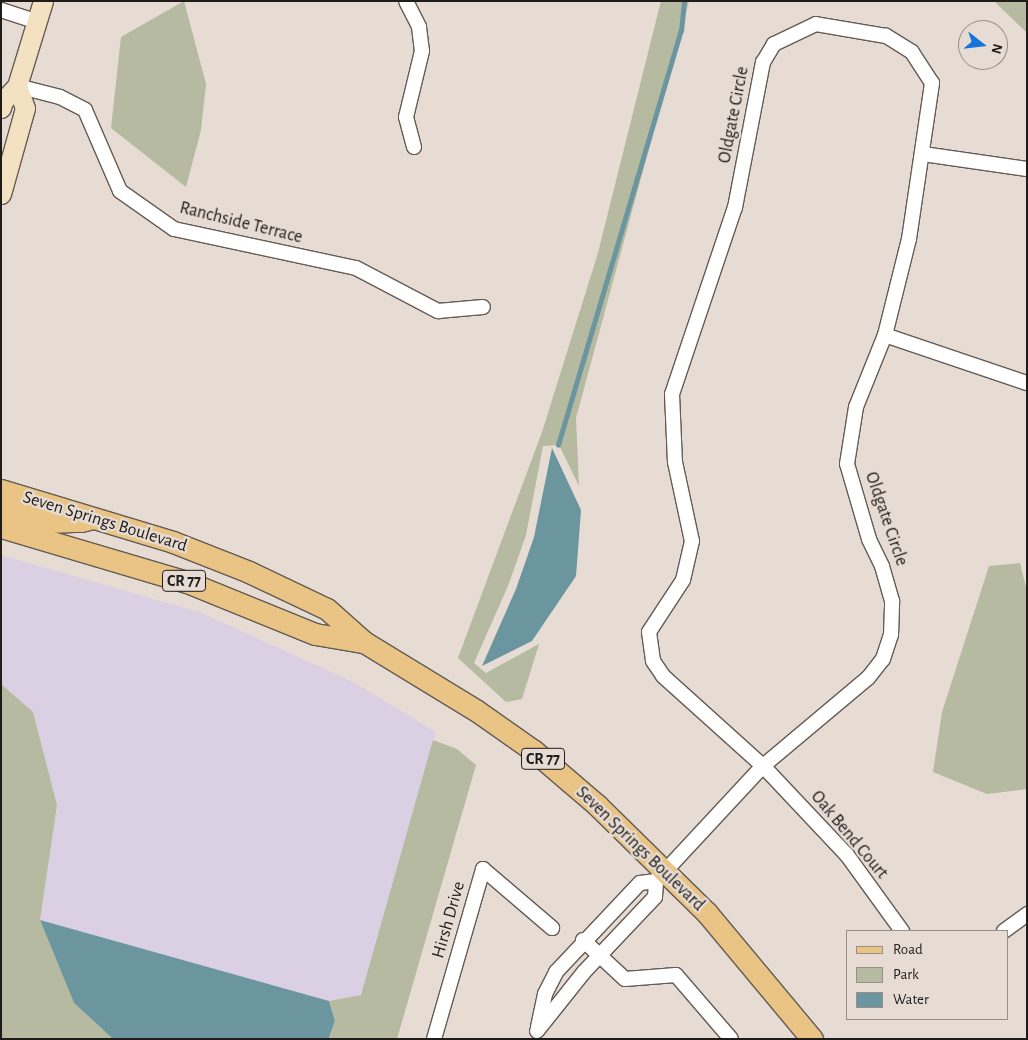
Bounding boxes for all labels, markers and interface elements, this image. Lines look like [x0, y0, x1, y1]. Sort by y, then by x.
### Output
north arrow [958, 20, 1008, 70]
text: N [988, 42, 1005, 55]
street label: Oldgate Circle [714, 65, 754, 165]
street label: Ranchside Terrace [177, 197, 305, 249]
street label: Oldgate Circle [860, 469, 912, 569]
street label: Seven Springs Boulevard [20, 487, 190, 557]
road number: CR 77 [162, 568, 206, 594]
road number: CR 77 [520, 746, 566, 772]
street label: Seven Springs Boulevard [571, 782, 709, 916]
street label: Oak Bend Court [806, 786, 892, 884]
street label: Hirsh Drive [428, 879, 470, 961]
legend [846, 930, 1008, 1020]
text: Road [893, 942, 923, 957]
text: Park [893, 967, 919, 982]
text: Water [893, 992, 929, 1007]

